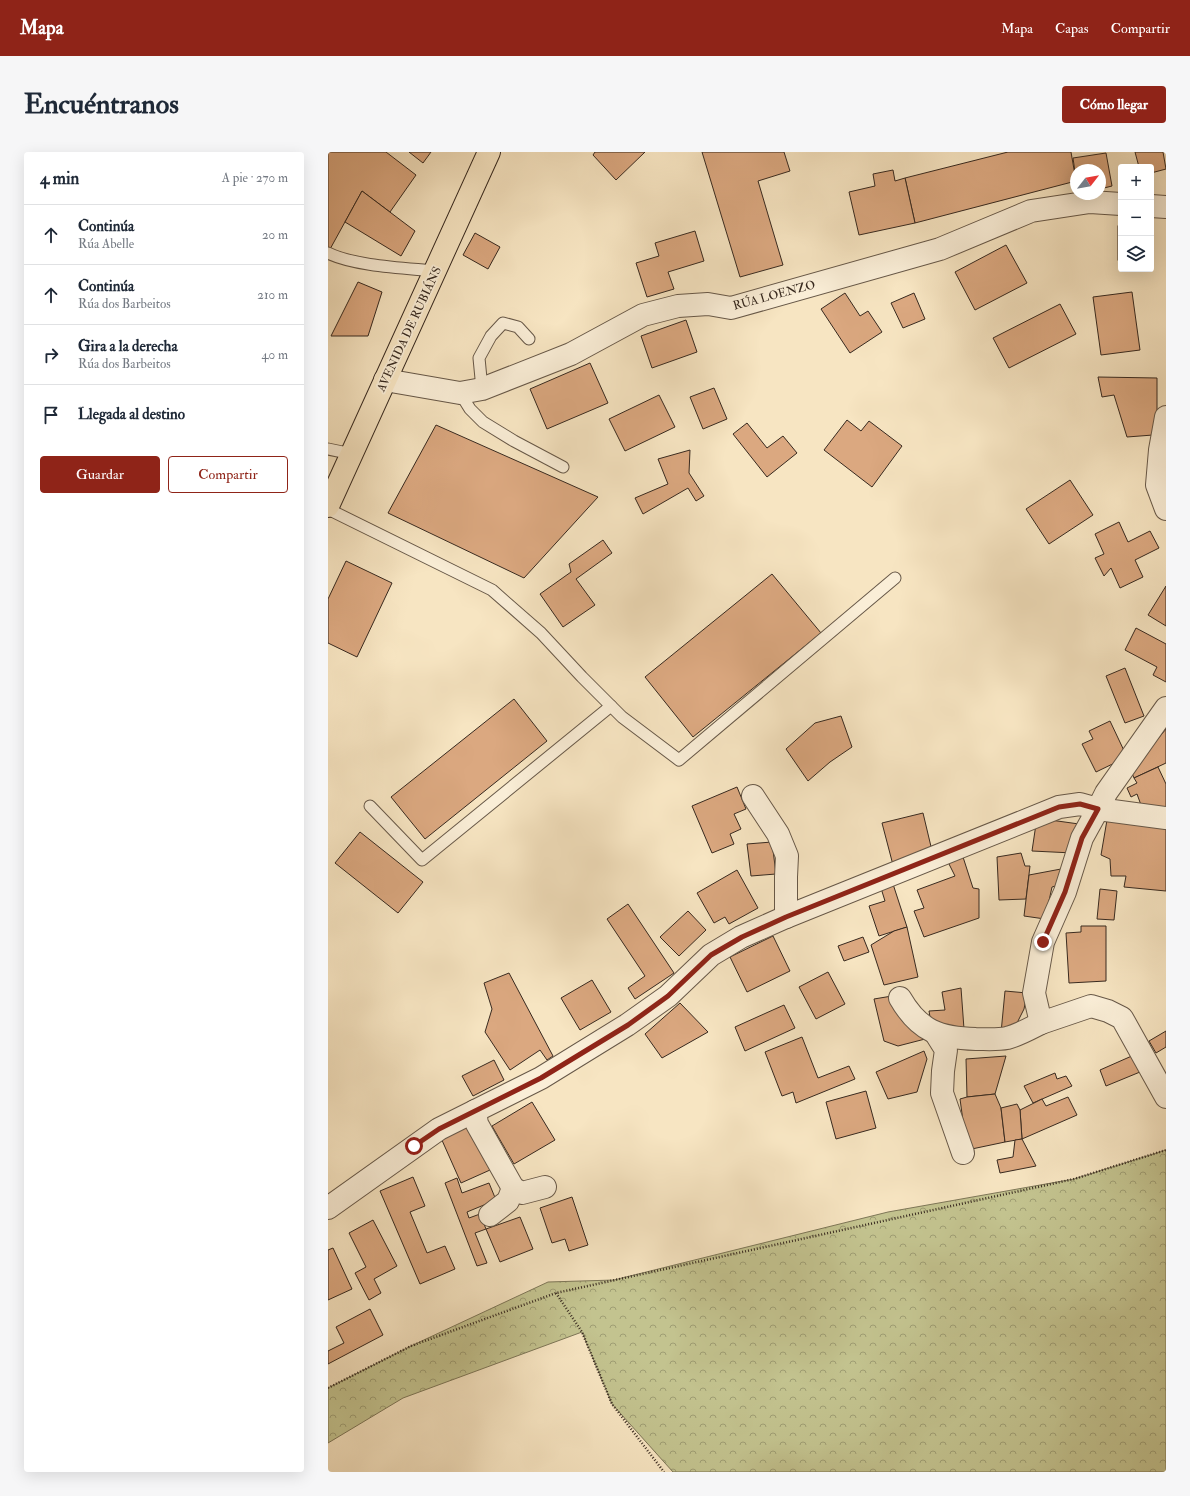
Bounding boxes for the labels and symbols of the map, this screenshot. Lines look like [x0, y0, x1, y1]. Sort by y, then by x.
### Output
north arrow [1070, 164, 1106, 200]
street label: AVENIDA DE RUBIÁNS [373, 264, 445, 395]
street label: RÚA LOENZO [731, 277, 817, 314]
route end [1034, 933, 1052, 951]
route start [405, 1137, 423, 1155]

